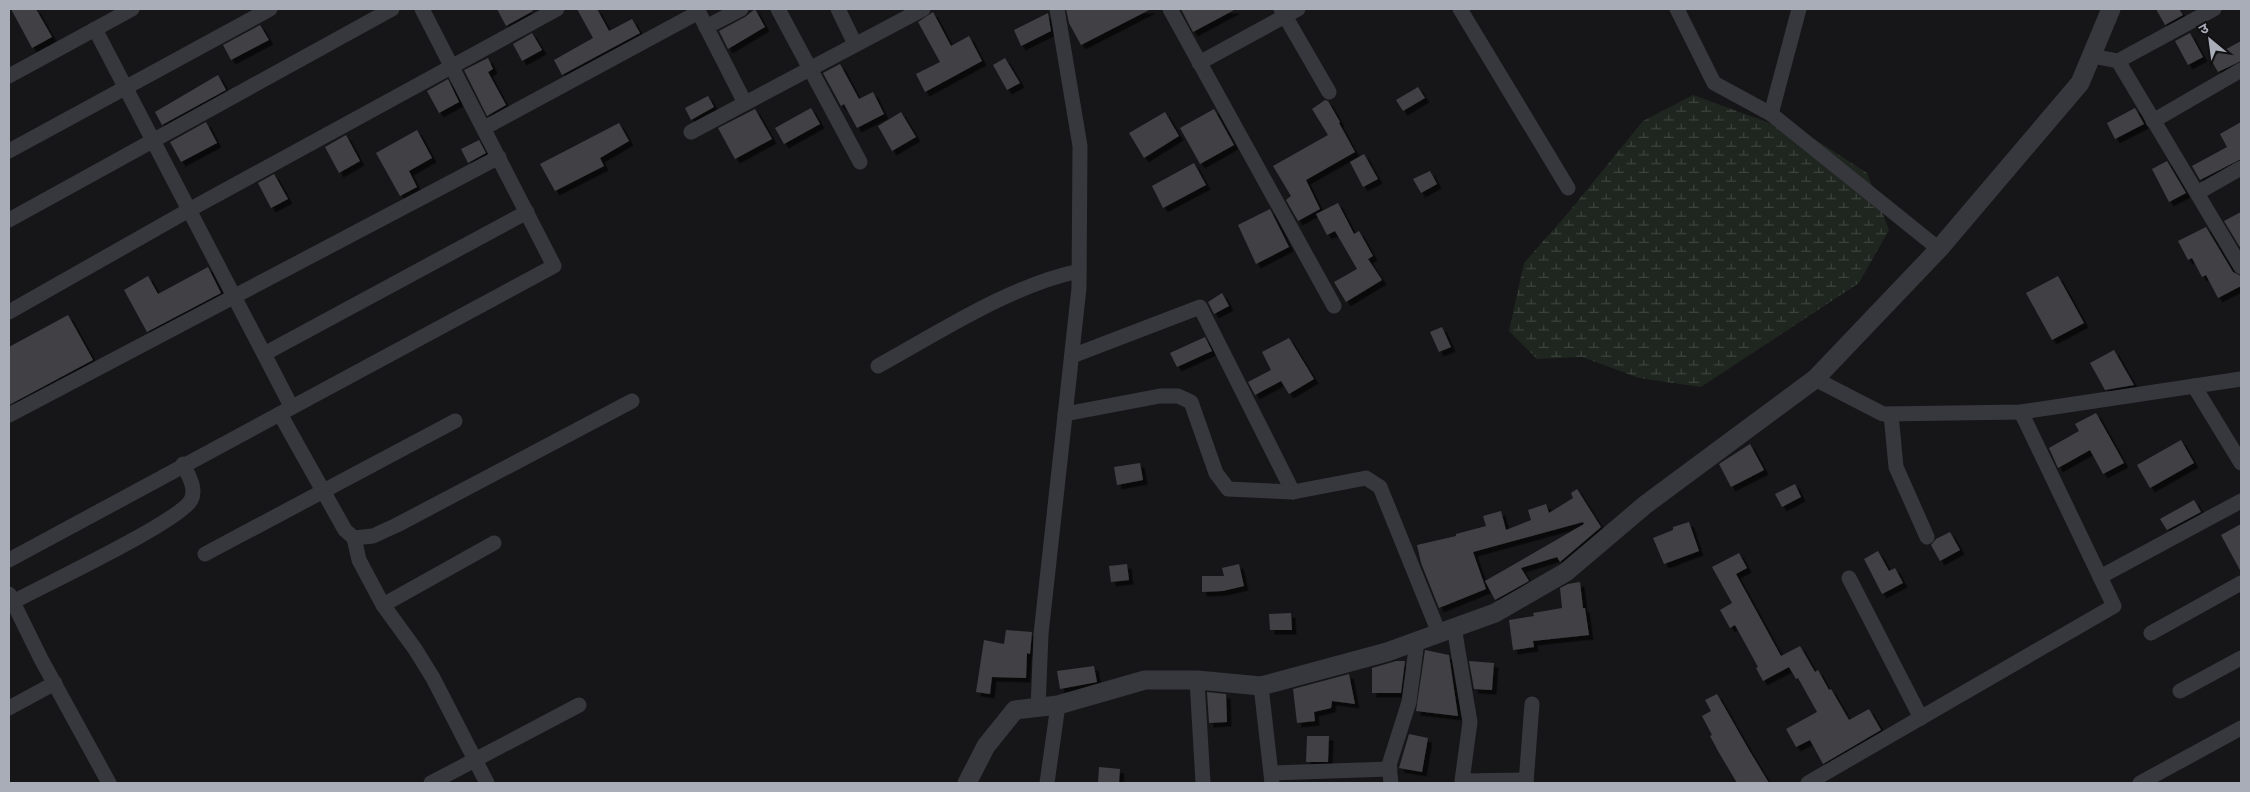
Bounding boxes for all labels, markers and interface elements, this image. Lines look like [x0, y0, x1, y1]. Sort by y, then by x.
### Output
north arrow [2185, 15, 2235, 65]
text: उ [2196, 19, 2212, 38]

